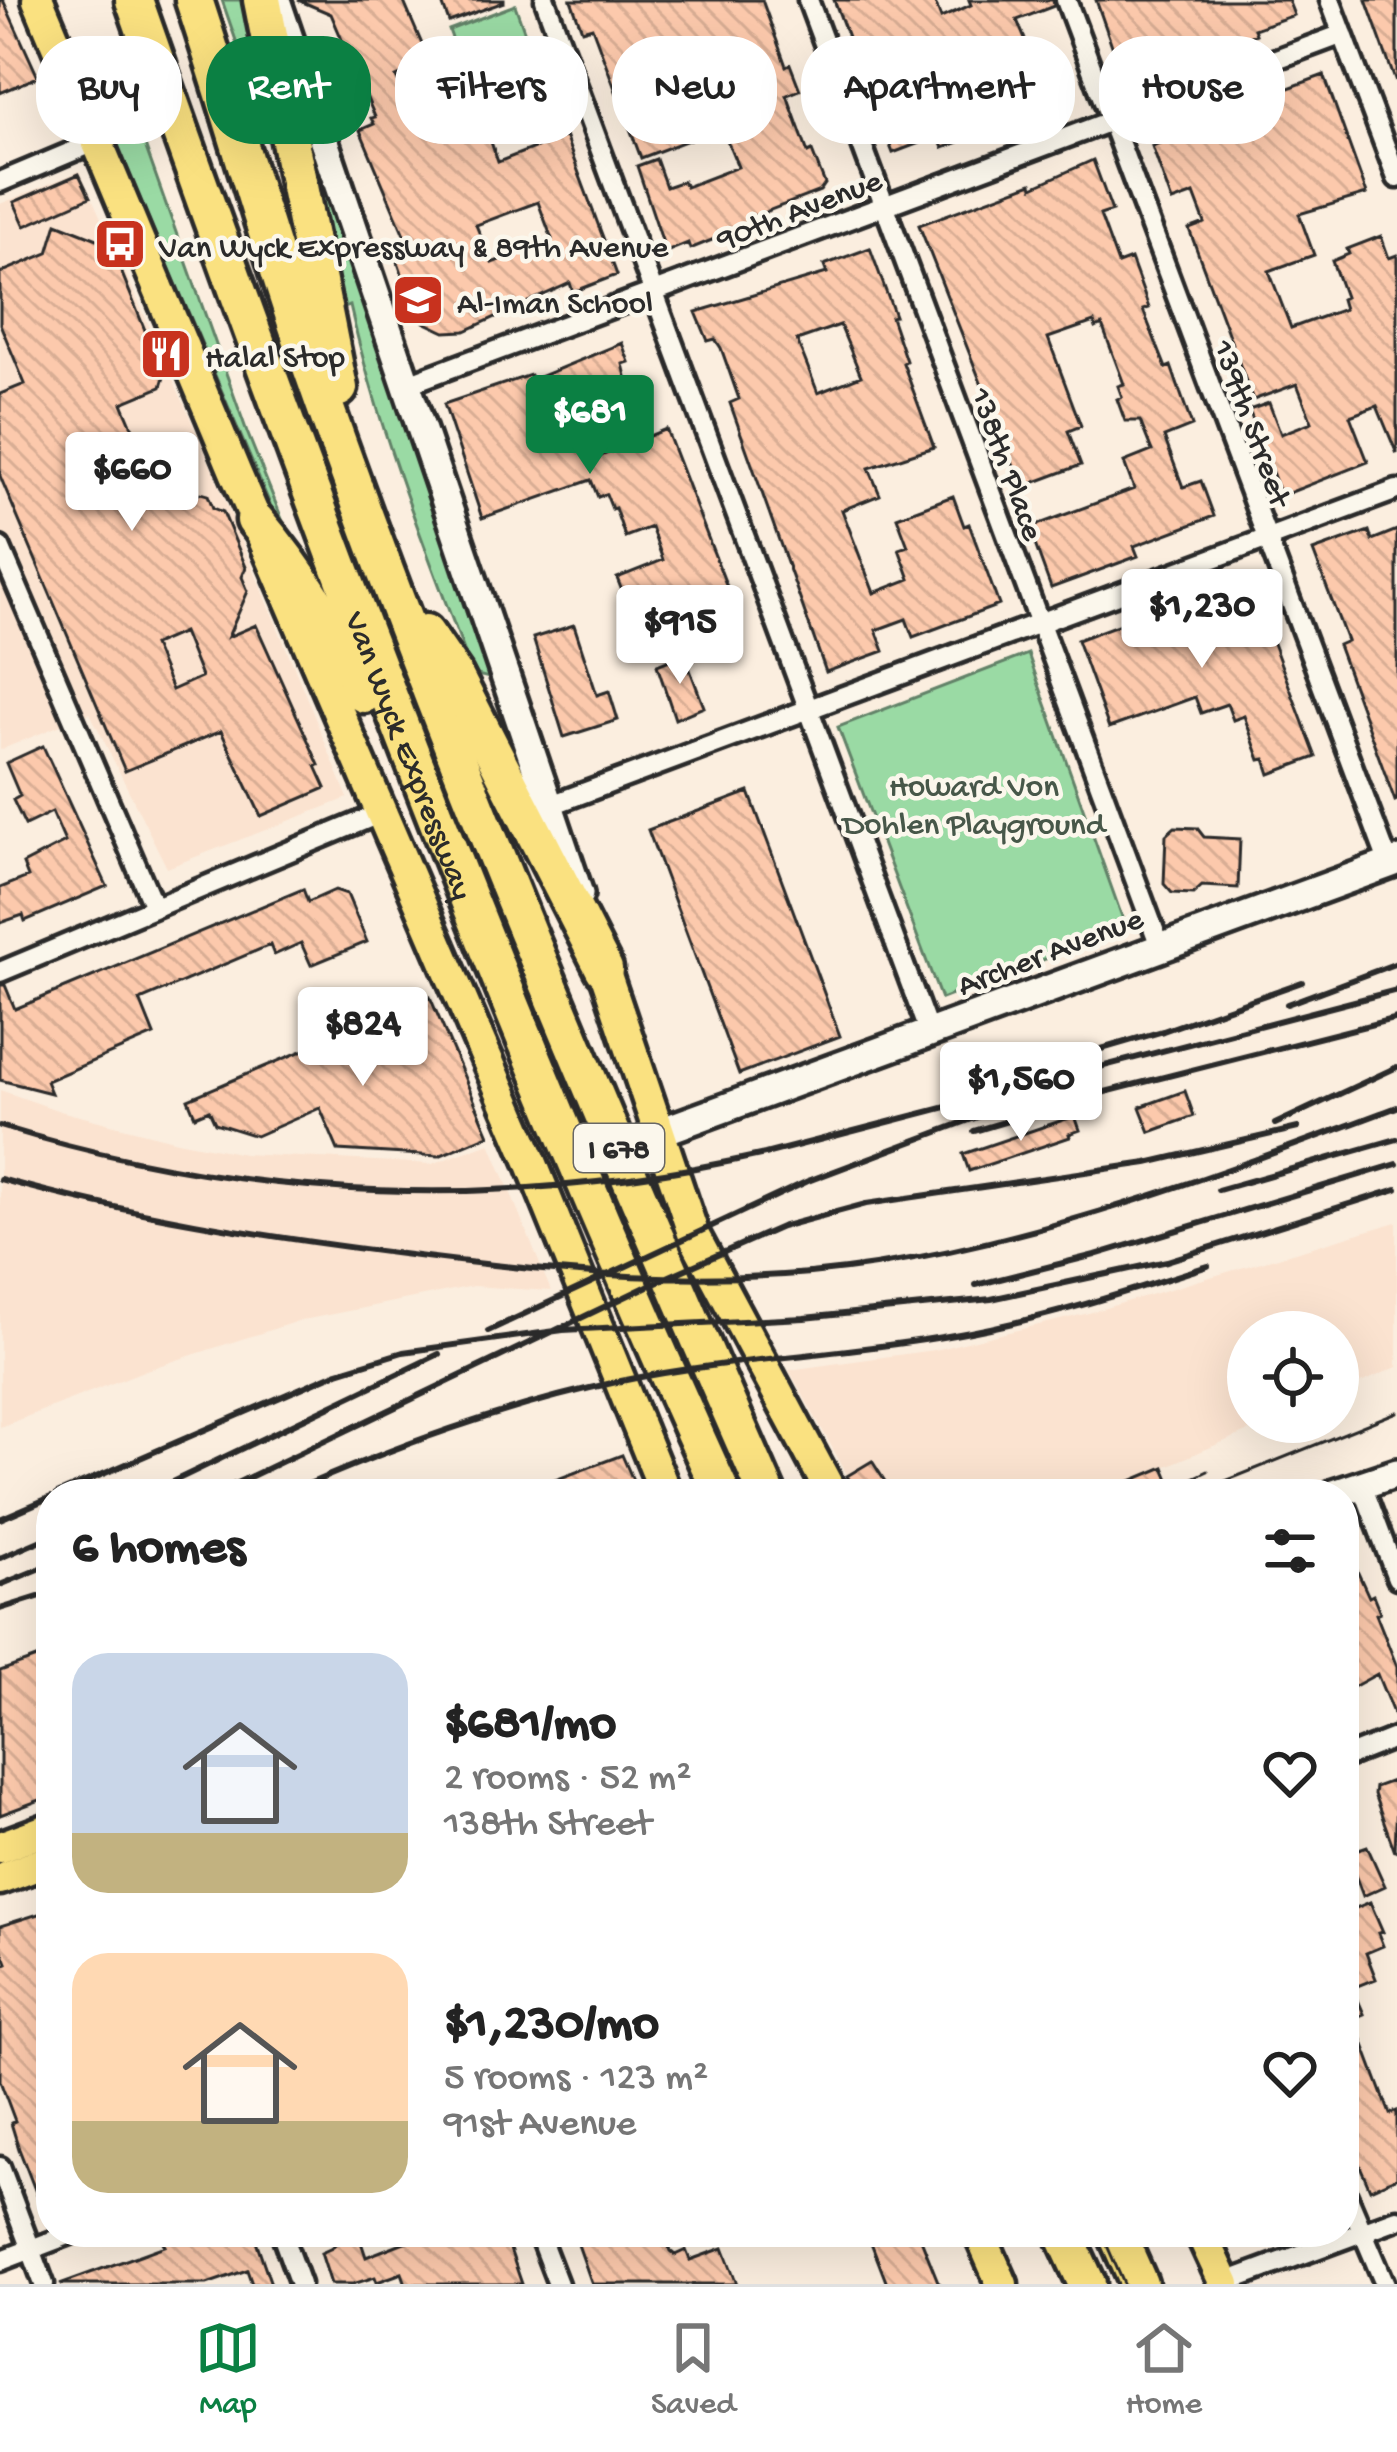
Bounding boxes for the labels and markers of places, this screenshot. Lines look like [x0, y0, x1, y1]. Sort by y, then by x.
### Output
bus stop icon: Van Wyck Expressway & 89th Avenue [92, 216, 148, 272]
place label: Van Wyck Expressway & 89th Avenue [158, 231, 669, 269]
school or university icon: Al-Iman School [390, 272, 446, 328]
place label: Al-Iman School [457, 287, 653, 325]
restaurant icon: Halal Stop [138, 326, 194, 382]
place label: Halal Stop [205, 341, 345, 379]
pin: $681 [519, 375, 661, 477]
pin: $660 [61, 432, 203, 534]
pin: $1,230 [1104, 569, 1300, 671]
pin: $915 [609, 585, 751, 687]
pin: $824 [292, 987, 434, 1089]
pin: $1,560 [923, 1042, 1119, 1144]

